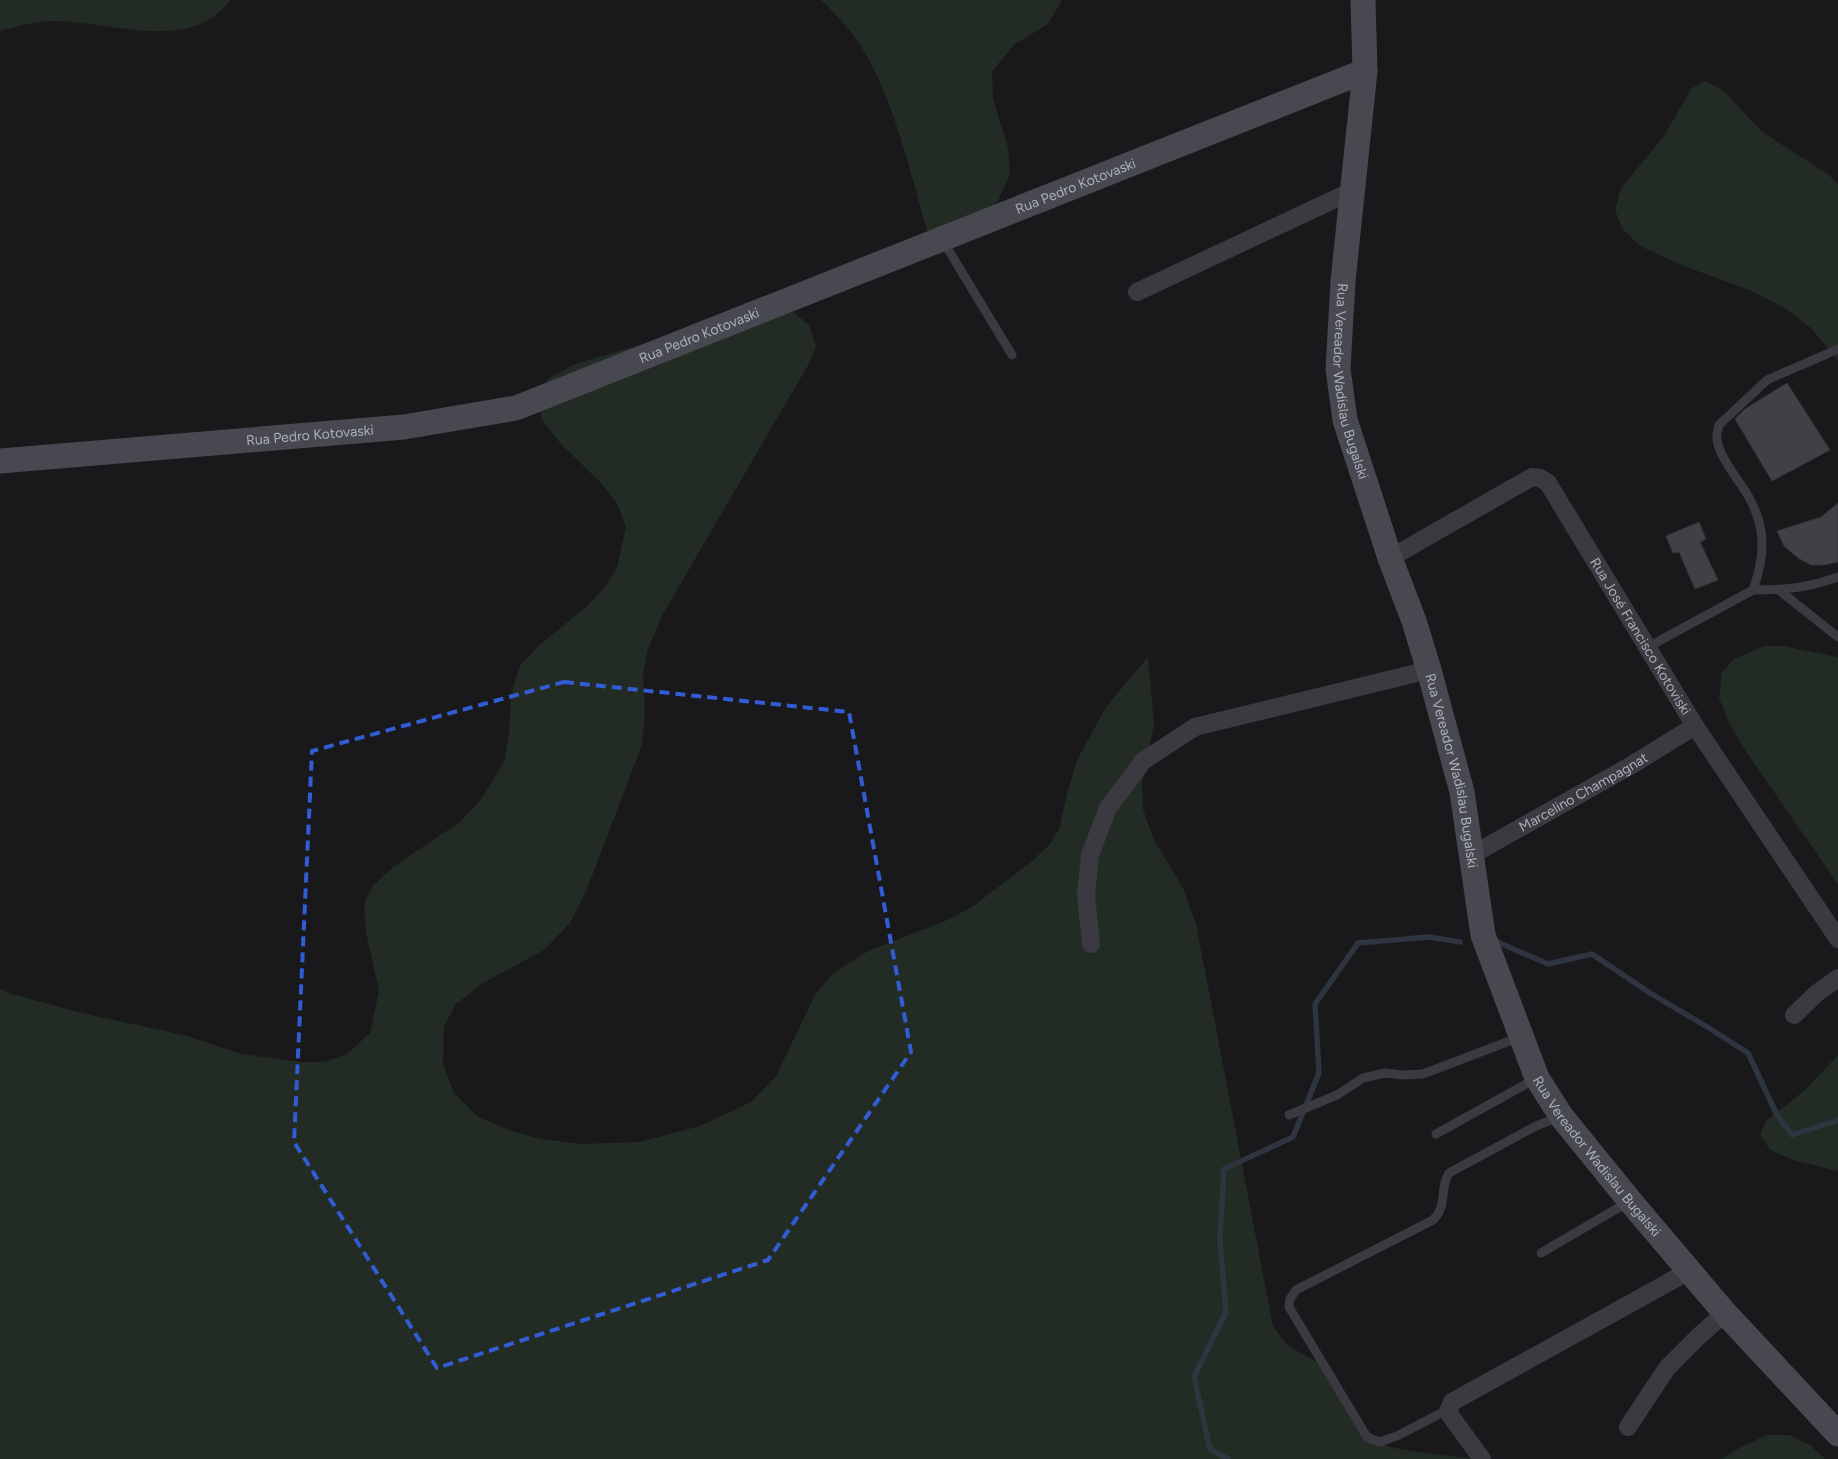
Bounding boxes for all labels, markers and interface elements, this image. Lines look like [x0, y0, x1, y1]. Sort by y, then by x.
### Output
street label: Rua Pedro Kotovaski [1013, 154, 1138, 217]
street label: Rua Vereador Wadislau Bugalski [1329, 283, 1372, 481]
street label: Rua Pedro Kotovaski [636, 304, 762, 367]
street label: Rua Pedro Kotovaski [245, 421, 374, 449]
street label: Rua José Francisco Kotoviski [1587, 554, 1695, 718]
street label: Rua Vereador Wadislau Bugalski [1422, 672, 1482, 869]
street label: Marcelino Champagnat [1516, 749, 1651, 835]
street label: Rua Vereador Wadislau Bugalski [1529, 1073, 1665, 1240]

